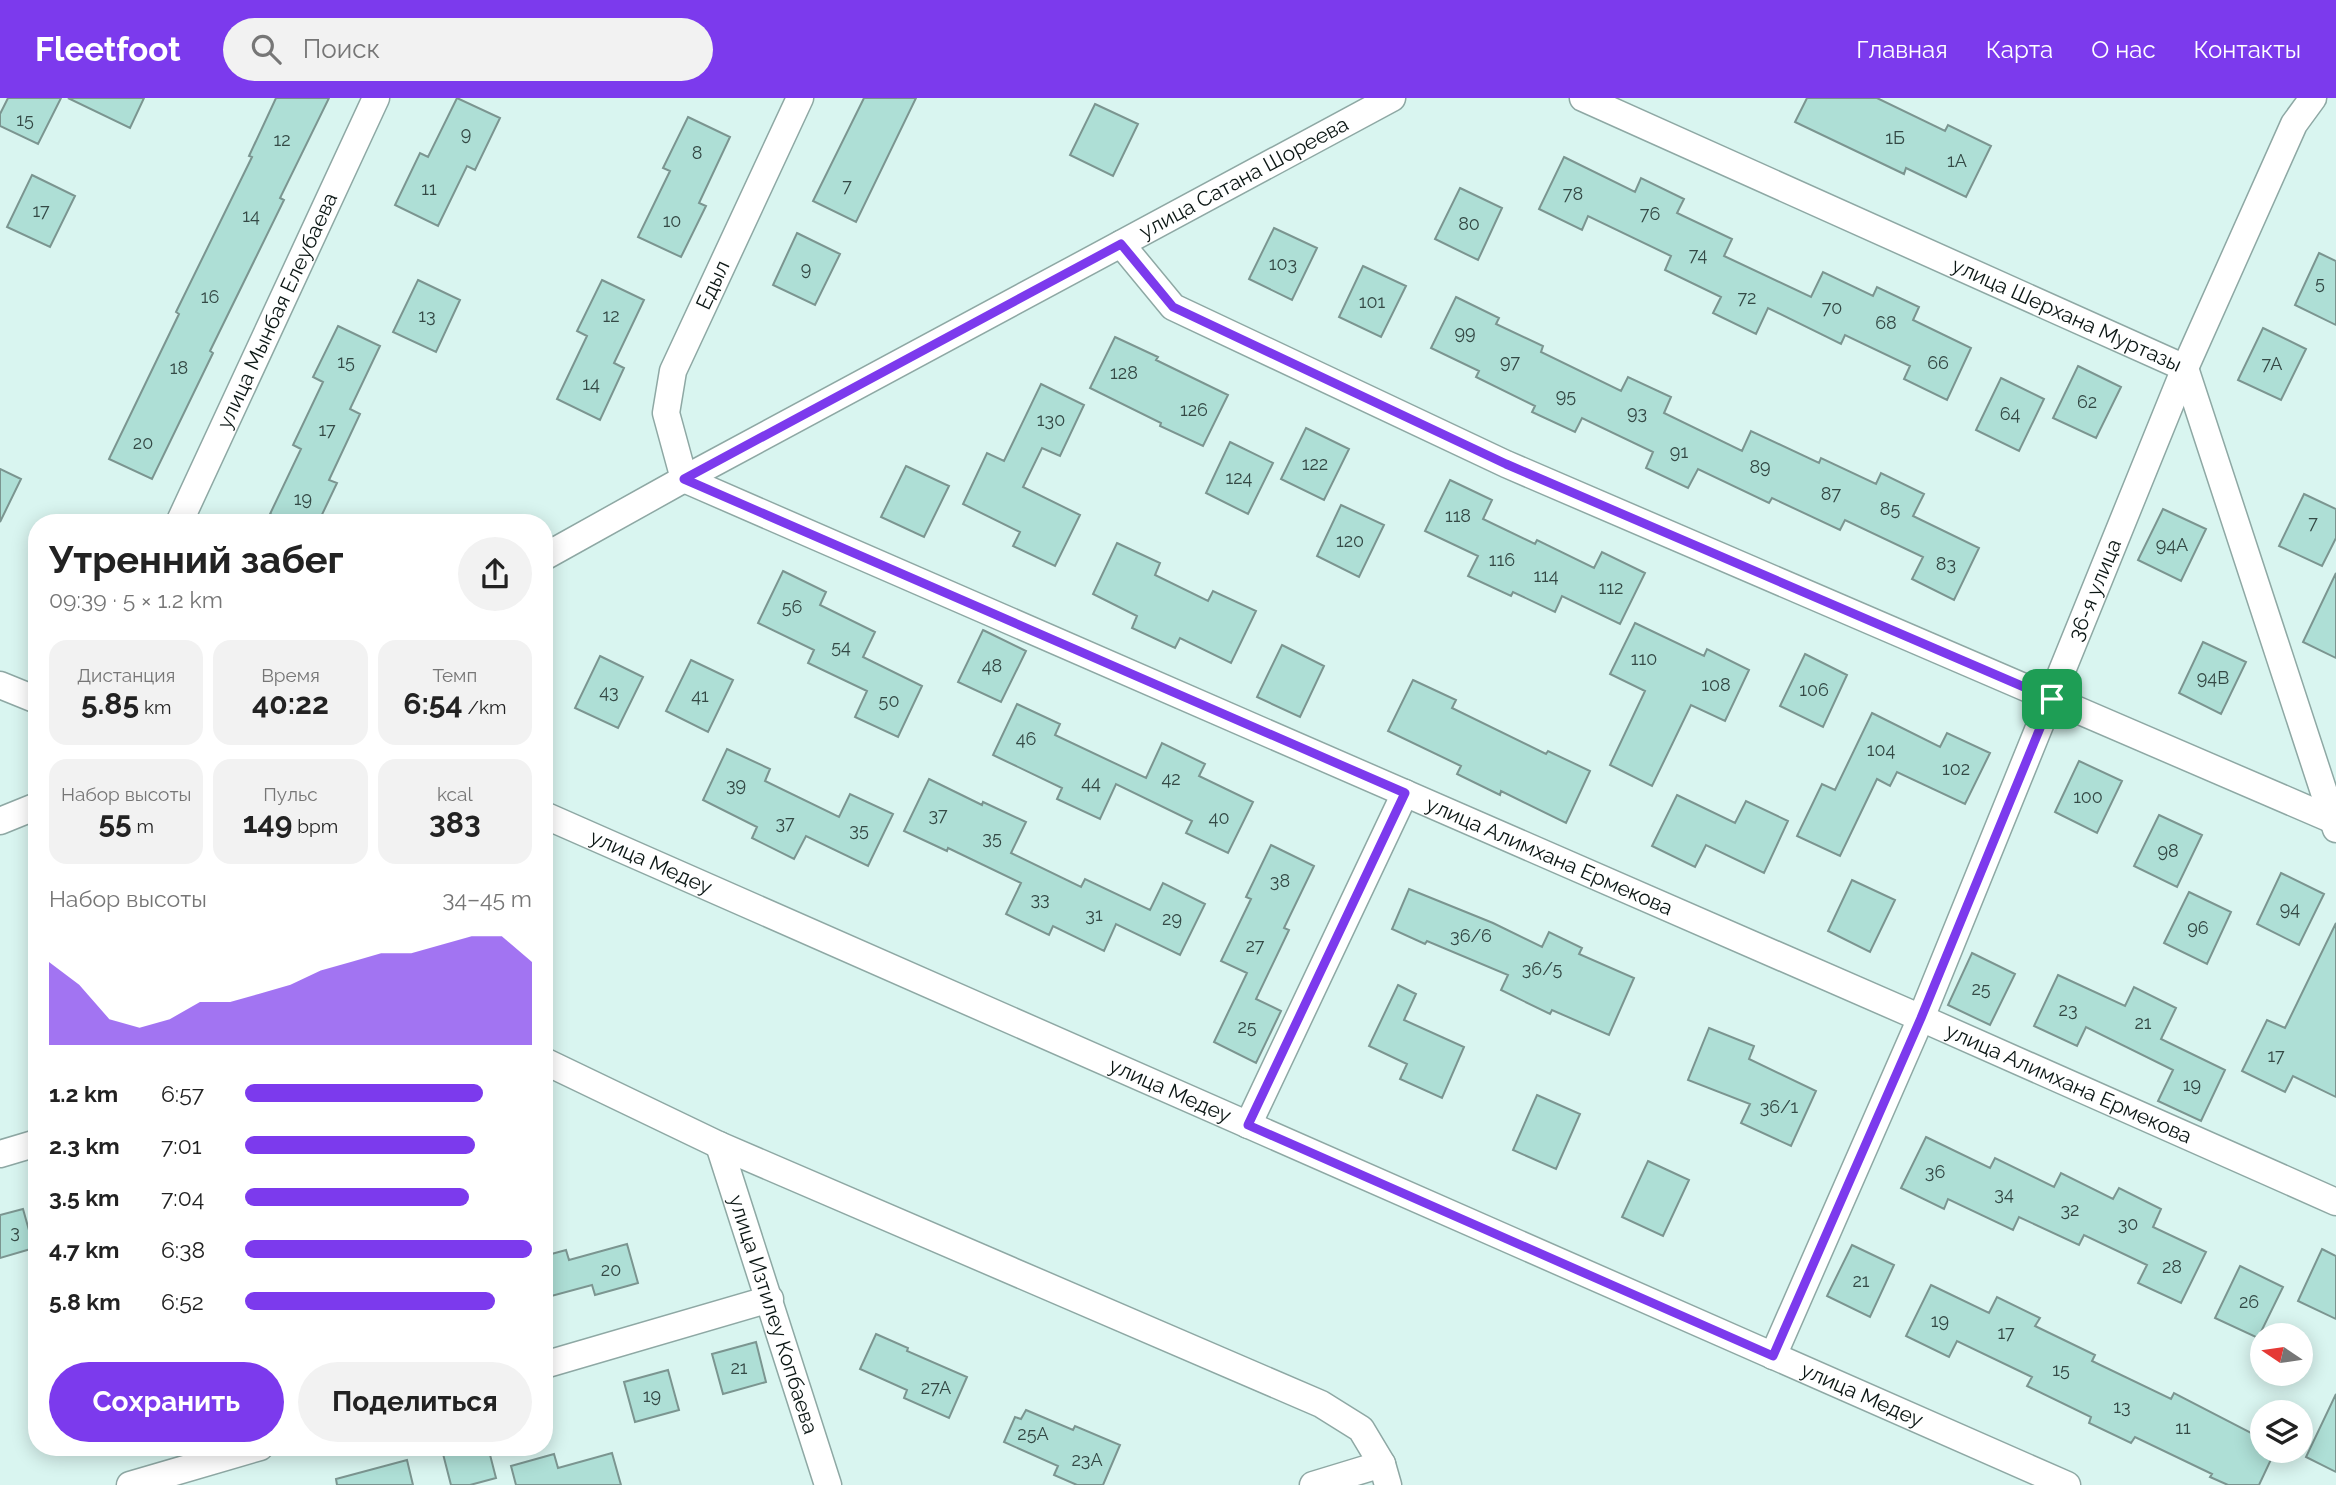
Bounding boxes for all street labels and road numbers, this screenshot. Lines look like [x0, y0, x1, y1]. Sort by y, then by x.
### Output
street label: улица Сатана Шореева [1135, 111, 1352, 244]
street label: улица Мынбая Елеубаева [211, 188, 342, 433]
street label: улица Шерхана Муртазы [1948, 252, 2186, 377]
street label: Едыл [690, 256, 735, 313]
street label: 36-я улица [2063, 535, 2126, 644]
street label: улица Алимхана Ермекова [1422, 791, 1677, 920]
street label: улица Медеу [586, 824, 716, 899]
street label: улица Алимхана Ермекова [1942, 1018, 2196, 1149]
street label: улица Медеу [1105, 1052, 1235, 1128]
street label: улица Изтилеу Копбаева [724, 1192, 824, 1437]
street label: улица Медеу [1797, 1357, 1927, 1432]

